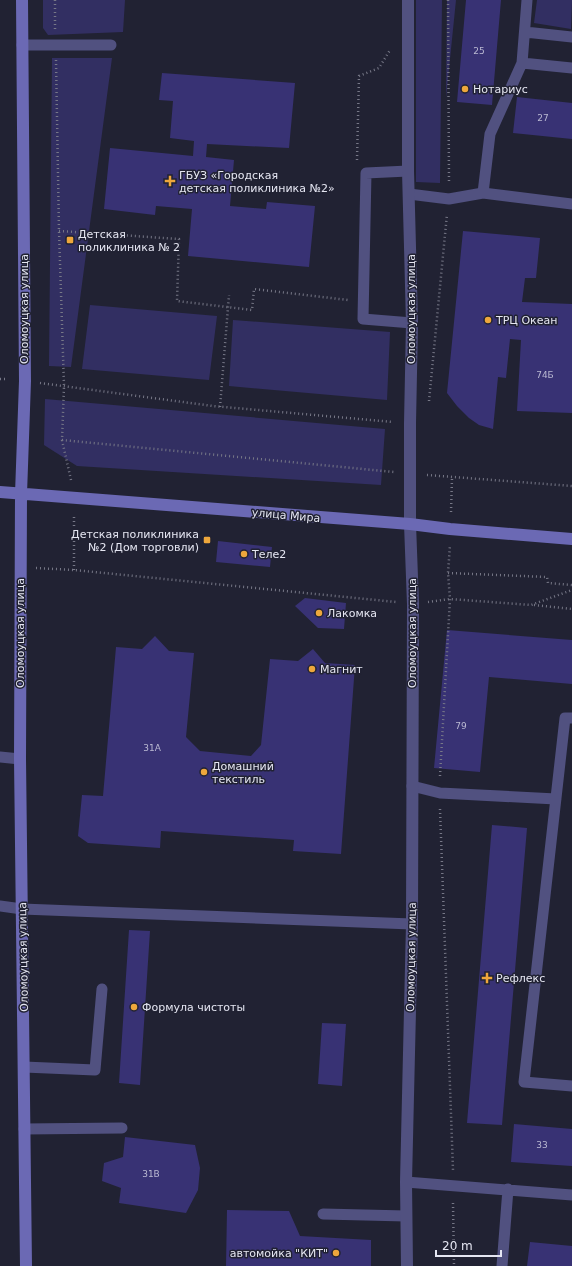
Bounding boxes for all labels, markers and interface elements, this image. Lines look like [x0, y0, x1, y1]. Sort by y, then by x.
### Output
house number: 25 [473, 46, 485, 56]
place label: Нотариус [473, 83, 528, 96]
marker: Нотариус [460, 84, 470, 94]
house number: 27 [537, 113, 549, 123]
place label: ГБУЗ «Городская детская поликлиника №2» [179, 169, 335, 195]
marker: ГБУЗ «Городская детская поликлиника №2» [164, 175, 176, 187]
place label: Детская поликлиника № 2 [78, 228, 180, 254]
marker: Детская поликлиника № 2 [65, 235, 75, 245]
street label: Оломоуцкая улица [18, 254, 31, 364]
street label: Оломоуцкая улица [405, 254, 418, 364]
place label: ТРЦ Океан [495, 314, 557, 327]
marker: ТРЦ Океан [483, 315, 493, 325]
house number: 74Б [536, 370, 554, 380]
street label: улица Мира [251, 506, 321, 525]
place label: Детская поликлиника №2 (Дом торговли) [71, 528, 199, 554]
marker: Детская поликлиника №2 (Дом торговли) [202, 535, 212, 545]
place label: Теле2 [251, 548, 286, 561]
marker: Теле2 [239, 549, 249, 559]
street label: Оломоуцкая улица [14, 578, 27, 688]
street label: Оломоуцкая улица [406, 578, 419, 688]
place label: Лакомка [327, 607, 377, 620]
marker: Лакомка [314, 608, 324, 618]
place label: Магнит [320, 663, 363, 676]
marker: Магнит [307, 664, 317, 674]
house number: 79 [455, 721, 467, 731]
house number: 31А [143, 743, 162, 753]
place label: Домашний текстиль [212, 760, 274, 786]
marker: Домашний текстиль [199, 767, 209, 777]
street label: Оломоуцкая улица [16, 902, 31, 1012]
street label: Оломоуцкая улица [404, 902, 419, 1012]
marker: Рефлекс [481, 972, 493, 984]
place label: Рефлекс [496, 972, 545, 985]
place label: Формула чистоты [142, 1001, 245, 1014]
marker: Формула чистоты [129, 1002, 139, 1012]
house number: 33 [536, 1140, 548, 1150]
house number: 31В [142, 1169, 160, 1179]
scale bar [436, 1232, 501, 1258]
text: 20 m [442, 1239, 473, 1253]
place label: автомойка "КИТ" [230, 1247, 328, 1260]
marker: автомойка "КИТ" [331, 1248, 341, 1258]

